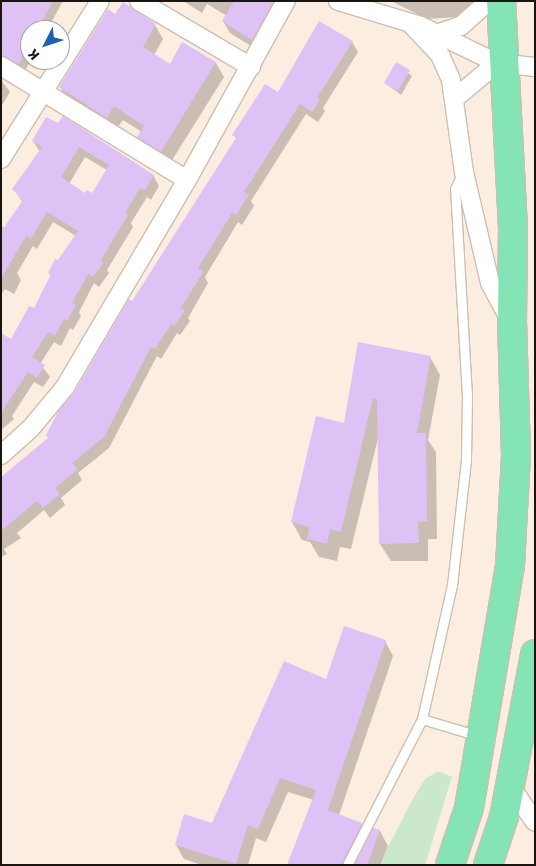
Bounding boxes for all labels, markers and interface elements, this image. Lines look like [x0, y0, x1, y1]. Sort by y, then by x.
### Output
north arrow [20, 20, 70, 70]
text: K [25, 46, 43, 63]

